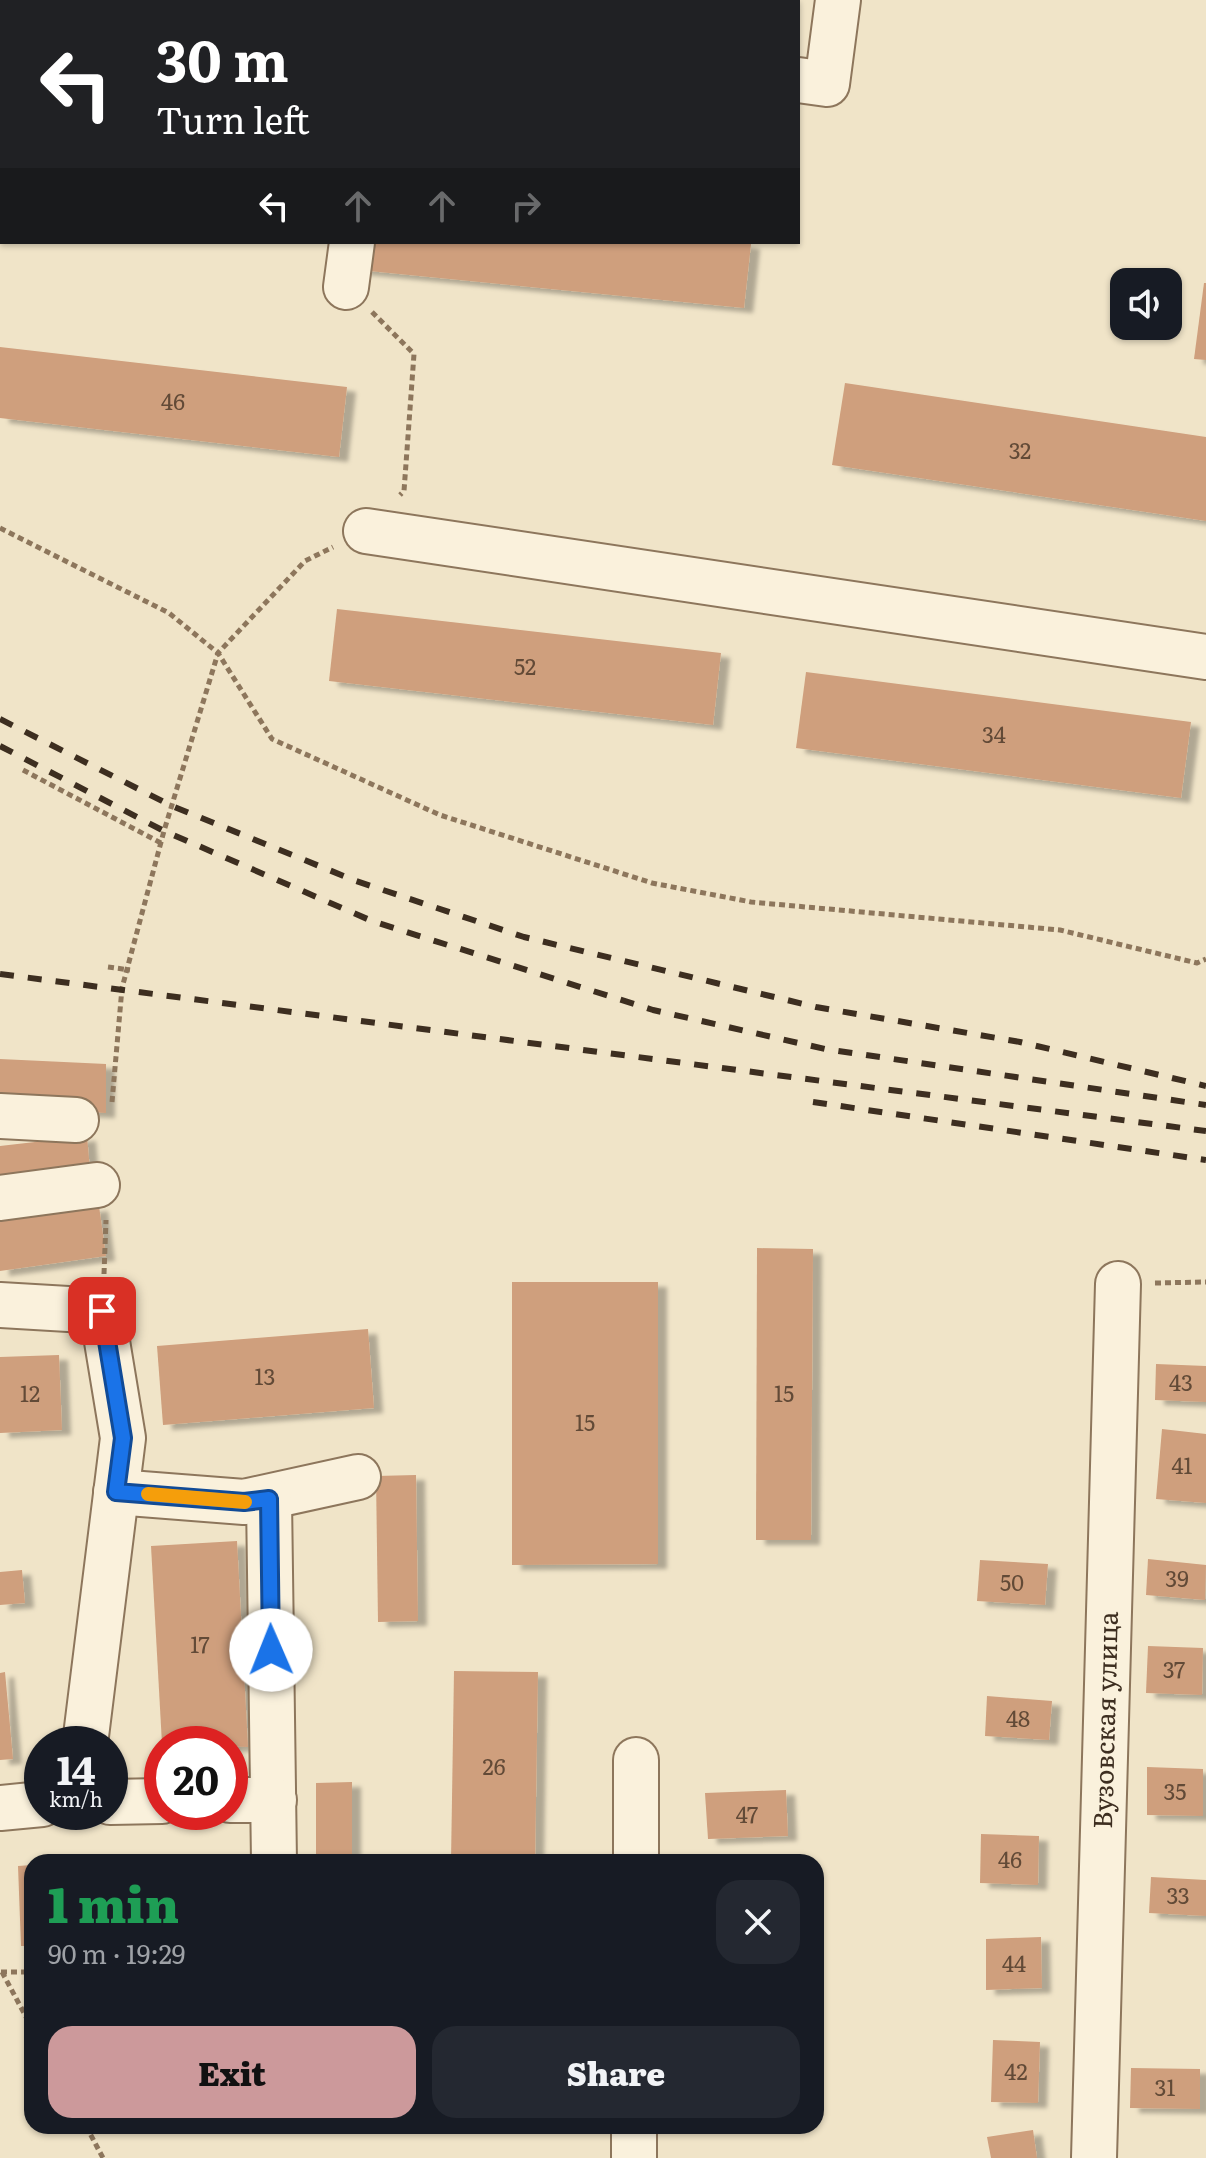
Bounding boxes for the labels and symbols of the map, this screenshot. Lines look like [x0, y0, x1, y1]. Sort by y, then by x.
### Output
house number: 46 [161, 384, 185, 417]
house number: 32 [1009, 433, 1031, 466]
house number: 52 [514, 649, 536, 682]
house number: 34 [982, 717, 1006, 750]
pin [68, 1277, 136, 1345]
house number: 13 [255, 1359, 275, 1392]
house number: 43 [1169, 1365, 1193, 1398]
house number: 12 [20, 1376, 40, 1409]
house number: 15 [774, 1376, 794, 1409]
house number: 15 [575, 1405, 595, 1438]
house number: 41 [1171, 1448, 1193, 1481]
house number: 39 [1165, 1561, 1189, 1594]
house number: 50 [1000, 1565, 1024, 1598]
position arrow [229, 1608, 313, 1692]
street label: Вузовская улица [1081, 1611, 1126, 1829]
house number: 17 [190, 1627, 210, 1660]
house number: 37 [1163, 1652, 1185, 1685]
house number: 48 [1006, 1701, 1030, 1734]
speed limit sign: 20 [144, 1726, 248, 1830]
house number: 26 [483, 1749, 506, 1782]
house number: 35 [1164, 1774, 1187, 1807]
house number: 47 [736, 1797, 758, 1830]
house number: 46 [998, 1842, 1022, 1875]
house number: 33 [1166, 1878, 1190, 1911]
house number: 44 [1002, 1946, 1026, 1979]
house number: 42 [1004, 2054, 1028, 2087]
house number: 31 [1155, 2070, 1175, 2103]

